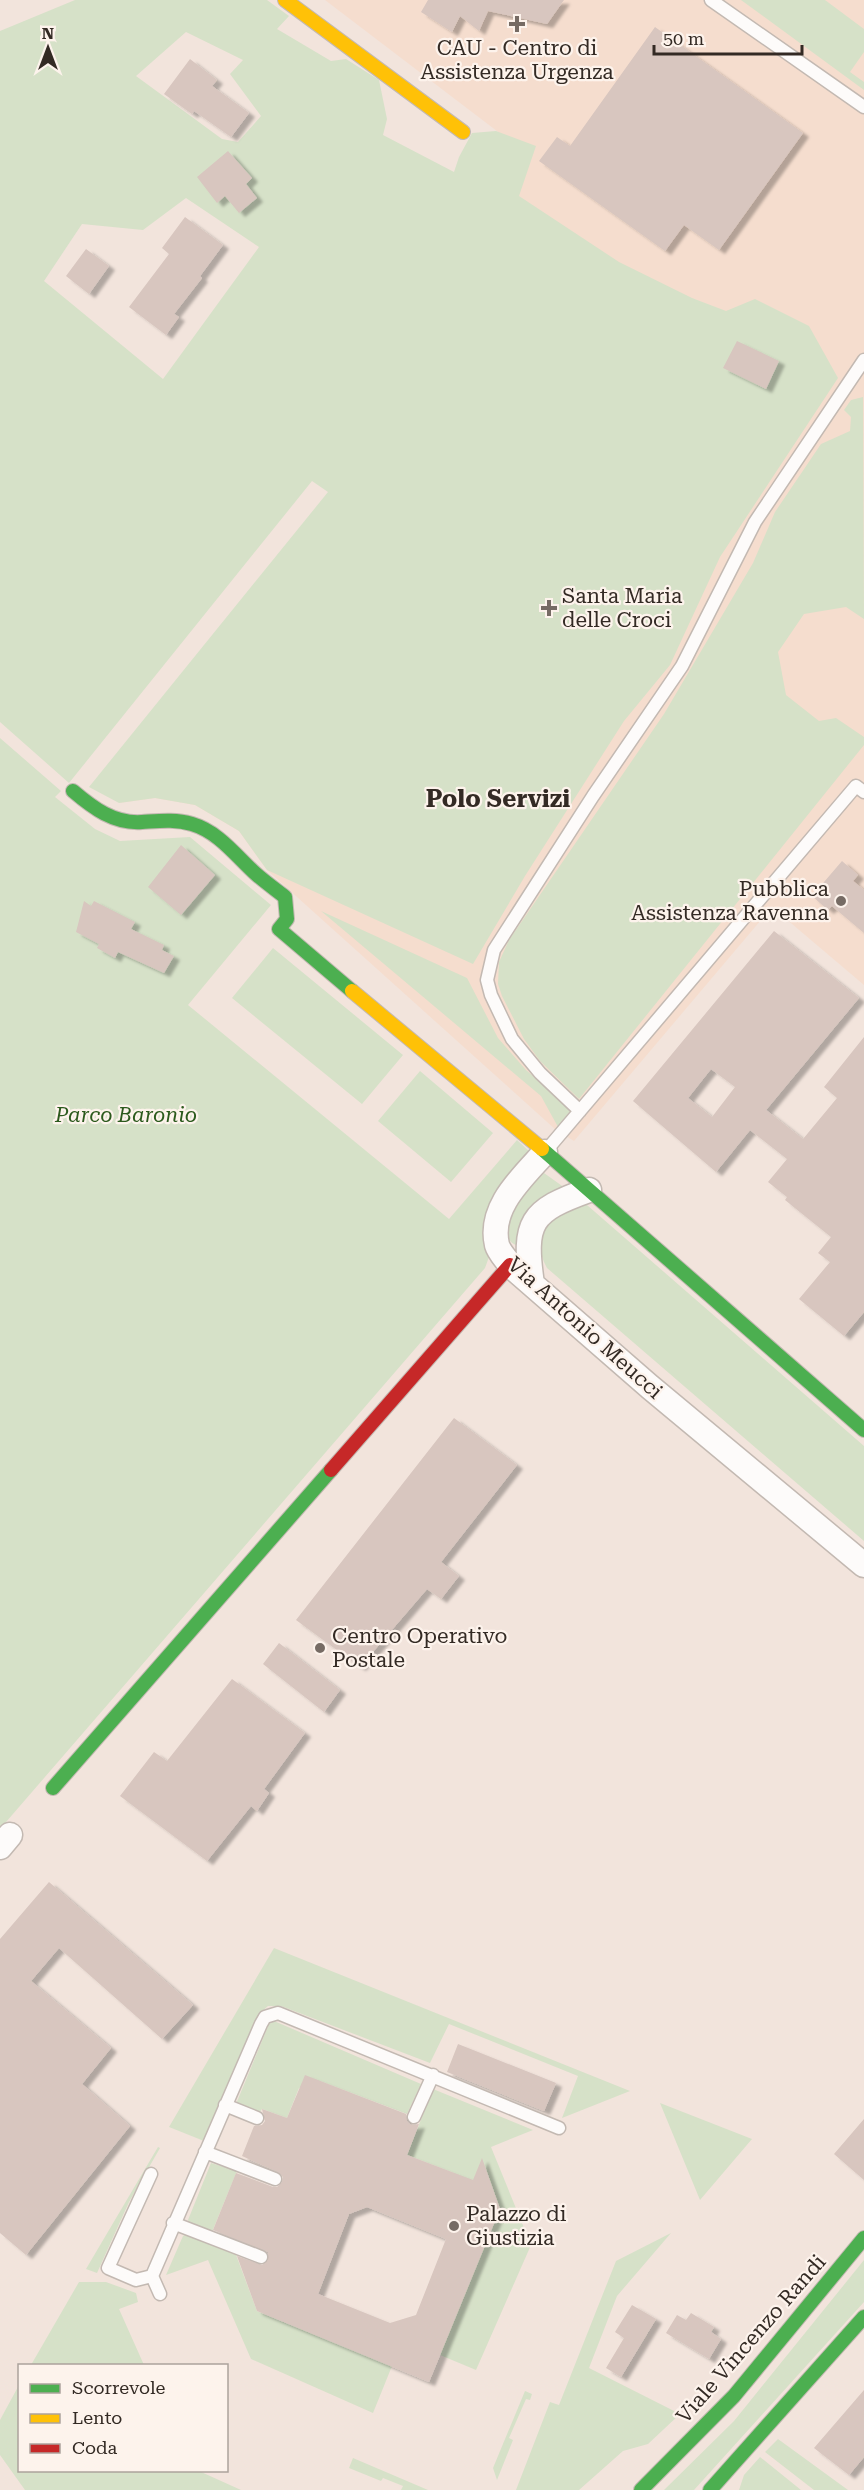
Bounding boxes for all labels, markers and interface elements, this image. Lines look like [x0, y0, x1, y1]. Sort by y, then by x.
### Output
marker: CAU - Centro di Assistenza Urgenza [508, 15, 526, 33]
north arrow [18, 18, 78, 78]
scale bar [654, 18, 802, 56]
text: N [42, 24, 54, 43]
text: 50 m [663, 28, 704, 49]
place label: CAU - Centro di Assistenza Urgenza [420, 36, 614, 84]
place label: Santa Maria delle Croci [562, 584, 683, 632]
marker: Santa Maria delle Croci [540, 599, 558, 617]
district label: Polo Servizi [426, 785, 570, 813]
place label: Pubblica Assistenza Ravenna [631, 877, 830, 925]
marker: Pubblica Assistenza Ravenna [834, 894, 848, 908]
park label: Parco Baronio [54, 1103, 197, 1127]
street label: Via Antonio Meucci [503, 1252, 668, 1404]
place label: Centro Operativo Postale [332, 1624, 507, 1672]
marker: Centro Operativo Postale [313, 1641, 327, 1655]
place label: Palazzo di Giustizia [466, 2202, 567, 2250]
marker: Palazzo di Giustizia [447, 2219, 461, 2233]
street label: Viale Vincenzo Randi [671, 2250, 831, 2428]
legend [18, 2364, 228, 2472]
text: Scorrevole [72, 2377, 166, 2398]
text: Lento [72, 2407, 122, 2428]
text: Coda [72, 2437, 118, 2458]

